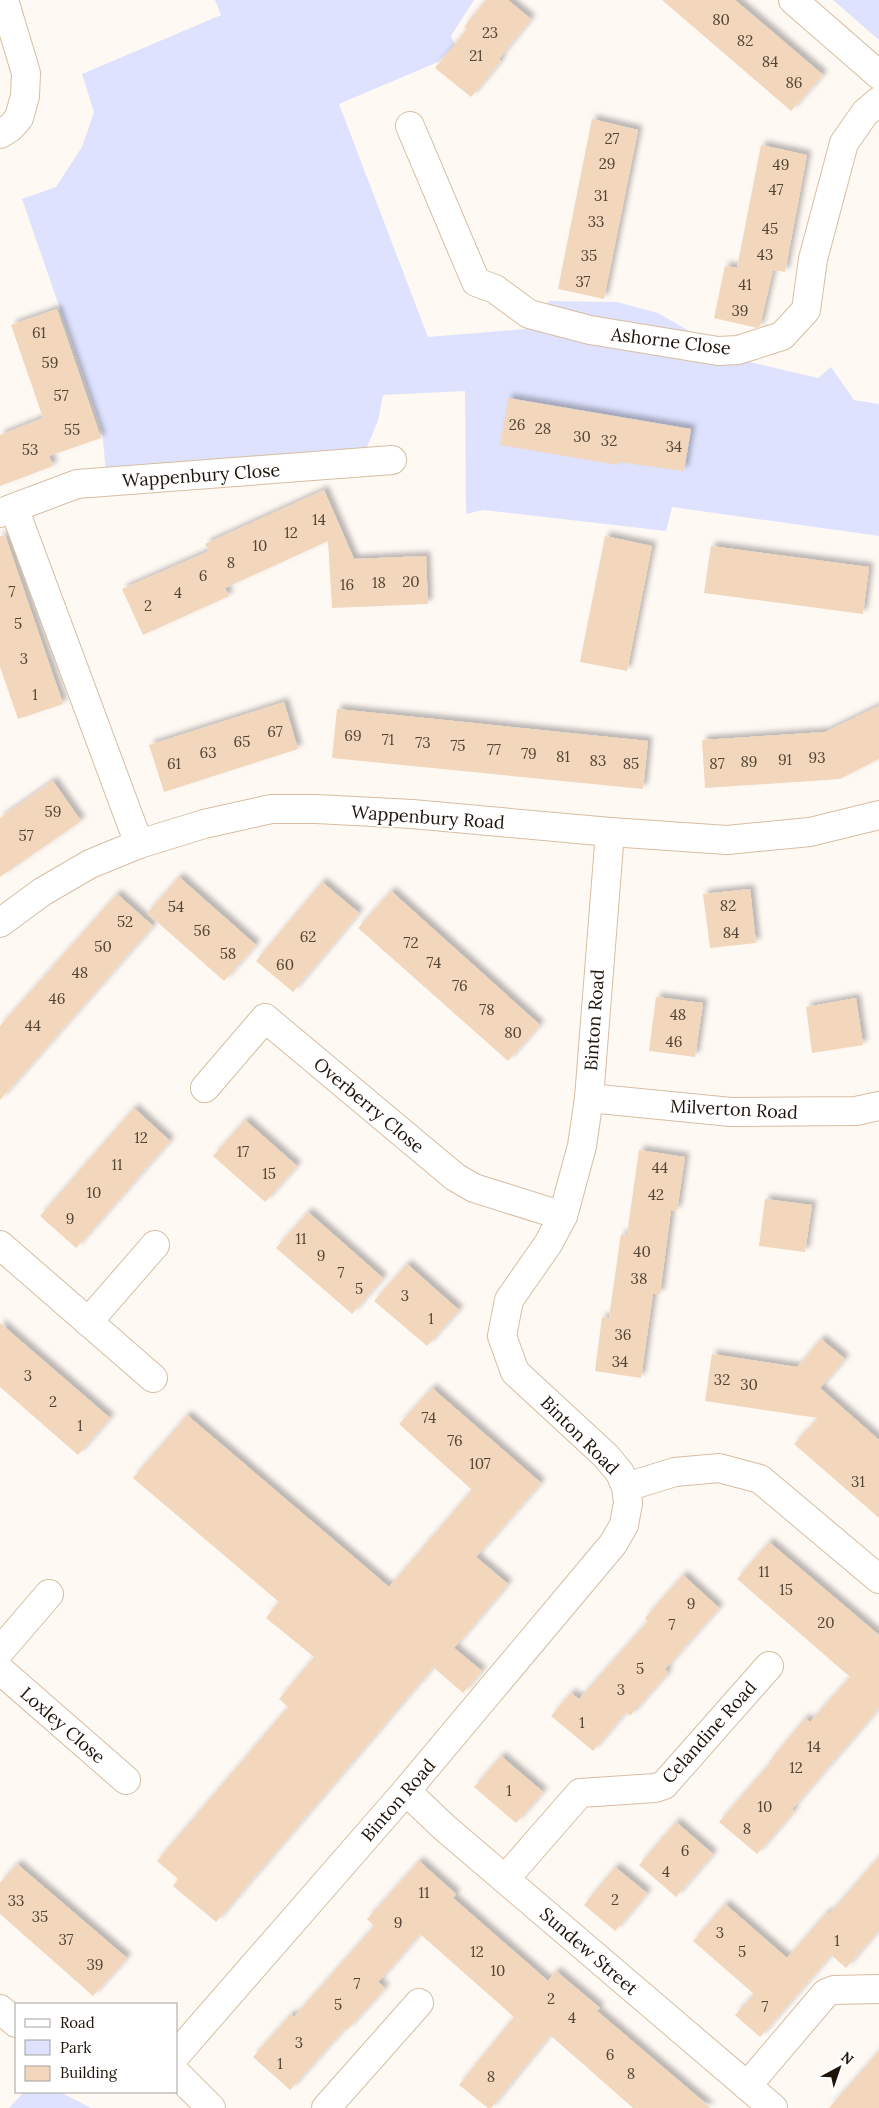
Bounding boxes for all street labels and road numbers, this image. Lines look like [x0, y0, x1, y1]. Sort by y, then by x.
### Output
street label: Ashorne Close [609, 322, 732, 360]
street label: Wappenbury Close [121, 458, 281, 492]
street label: Wappenbury Road [350, 800, 506, 834]
street label: Binton Road [579, 968, 609, 1072]
street label: Overberry Close [309, 1052, 429, 1158]
street label: Milverton Road [669, 1094, 799, 1124]
street label: Binton Road [536, 1391, 624, 1479]
street label: Celandine Road [657, 1676, 761, 1788]
street label: Loxley Close [16, 1682, 110, 1768]
street label: Binton Road [356, 1754, 440, 1846]
street label: Sundew Street [535, 1902, 643, 2000]

